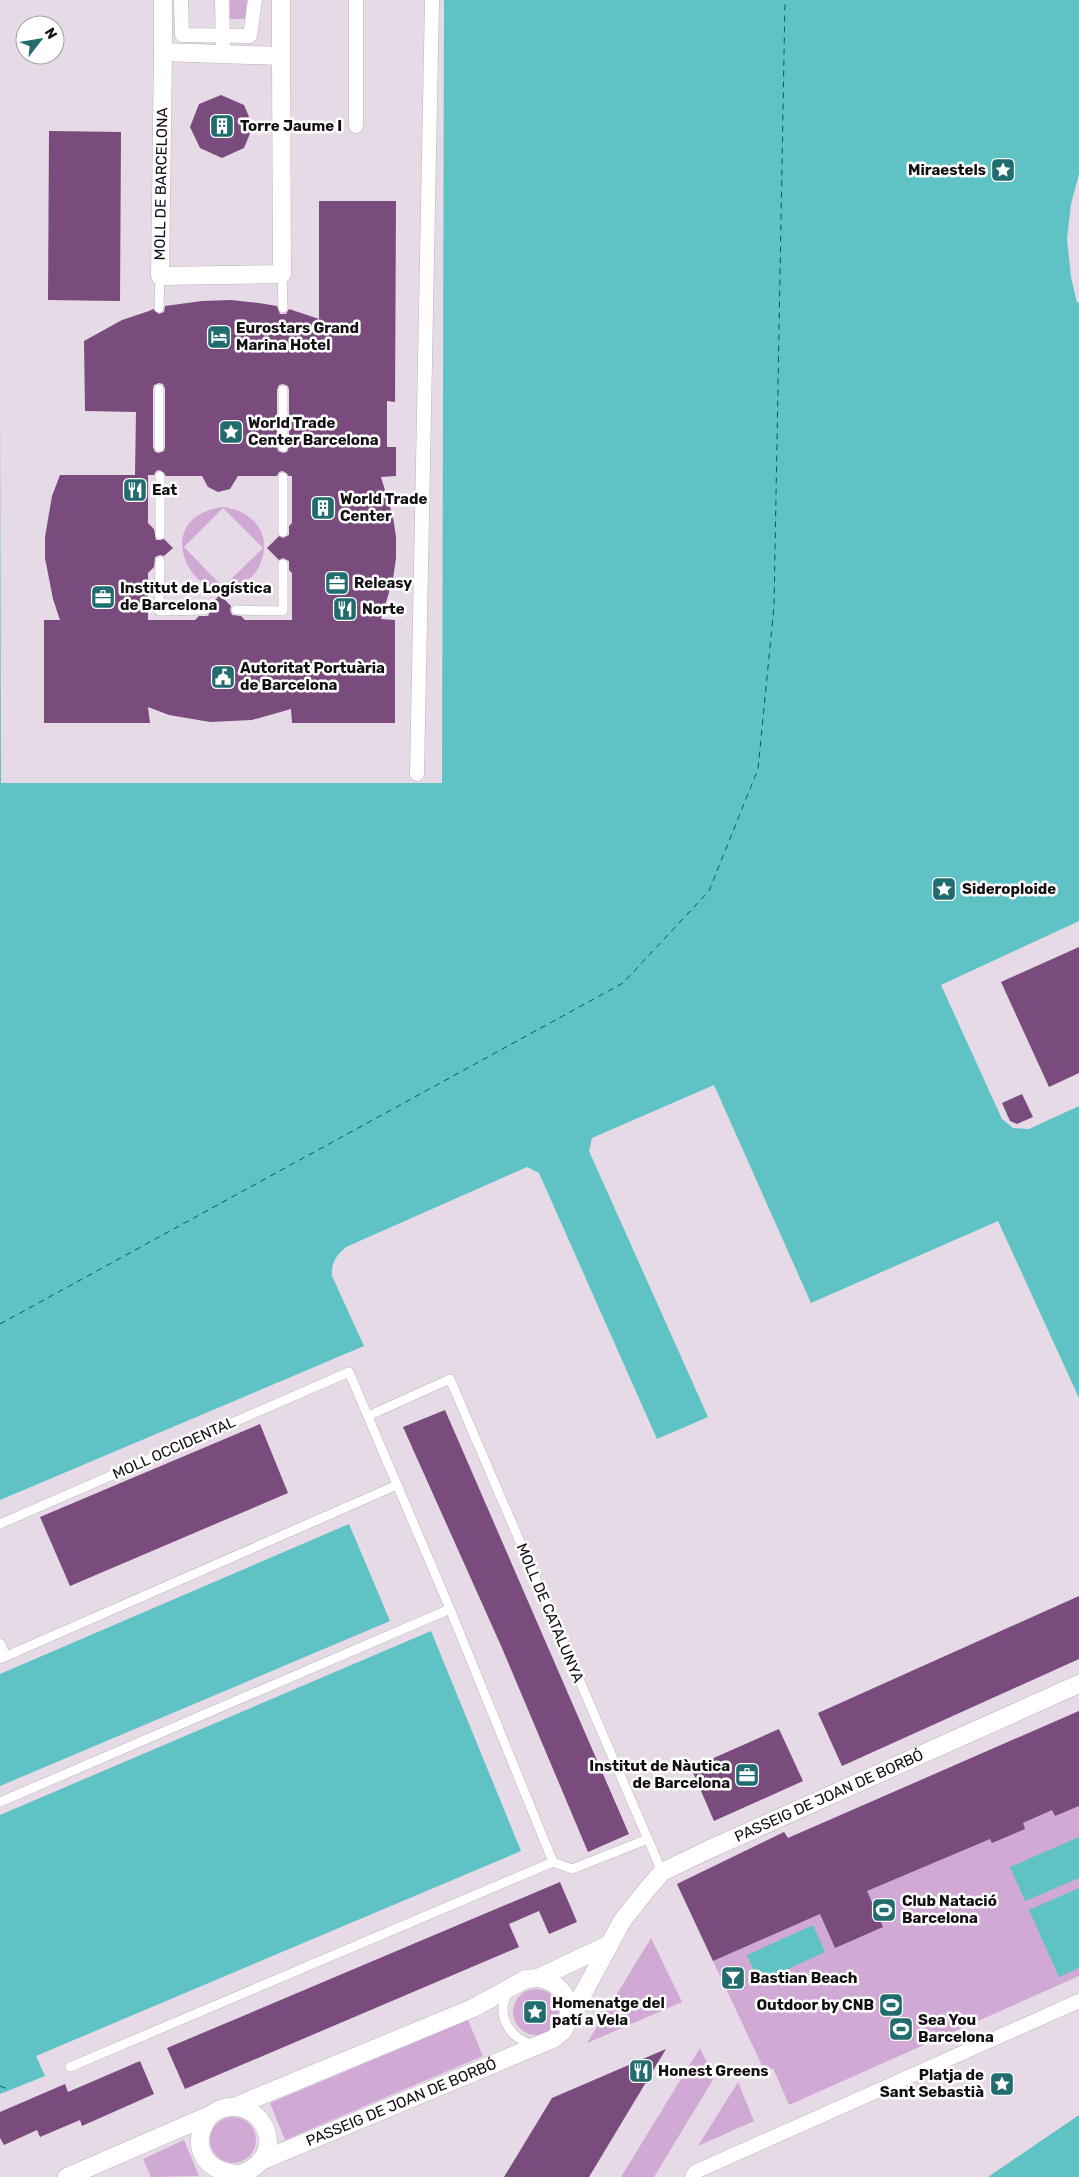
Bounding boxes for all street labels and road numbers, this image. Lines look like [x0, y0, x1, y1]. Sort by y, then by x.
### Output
street label: MOLL DE BARCELONA [151, 107, 171, 261]
street label: MOLL OCCIDENTAL [110, 1413, 239, 1483]
street label: MOLL DE CATALUNYA [512, 1541, 588, 1685]
street label: PASSEIG DE JOAN DE BORBÓ [732, 1746, 926, 1846]
street label: PASSEIG DE JOAN DE BORBÓ [303, 2055, 499, 2150]

